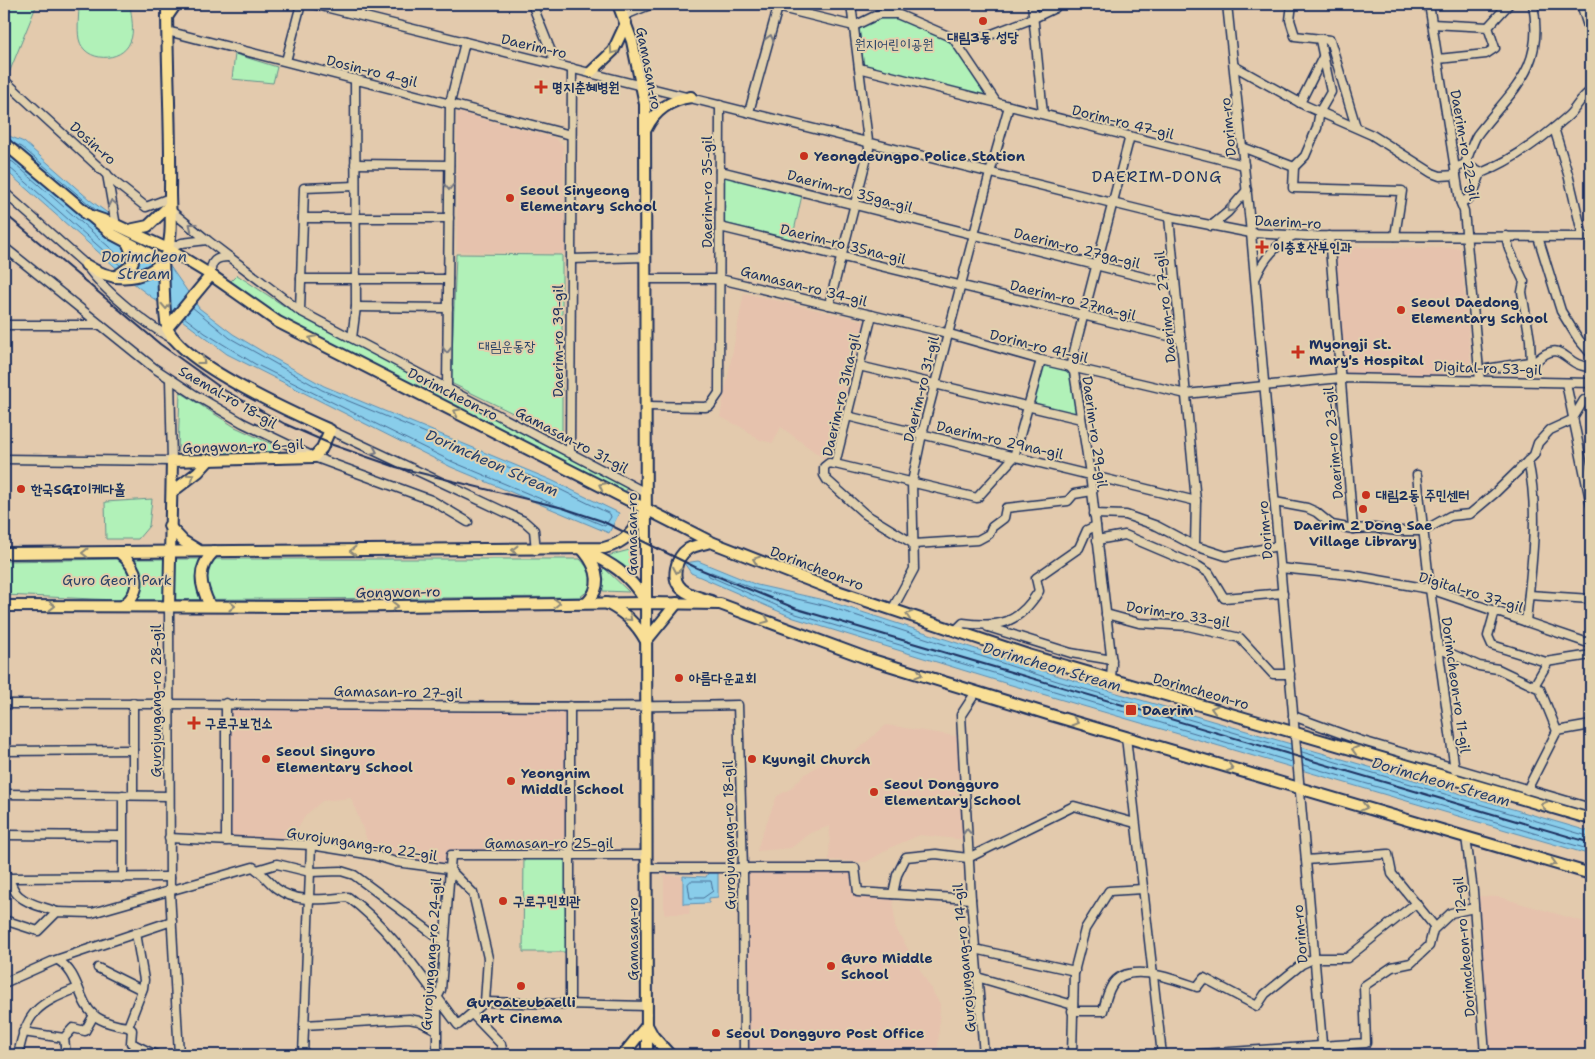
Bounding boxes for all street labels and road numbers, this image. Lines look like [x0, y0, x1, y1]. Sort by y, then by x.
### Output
street label: Gamasan-ro [632, 25, 666, 111]
street label: Daerim-ro [499, 30, 569, 62]
street label: Dosin-ro 4-gil [325, 51, 420, 91]
street label: Daerim-ro 22-gil [1446, 88, 1484, 203]
street label: Dorim-ro [1216, 97, 1240, 157]
street label: Dorim-ro 47-gil [1070, 101, 1177, 144]
street label: Dosin-ro [66, 118, 120, 168]
street label: Daerim-ro 35-gil [698, 135, 716, 248]
street label: Daerim-ro 35ga-gil [785, 166, 915, 217]
street label: Daerim-ro [1254, 211, 1322, 233]
street label: Daerim-ro 35na-gil [778, 220, 909, 269]
street label: Daerim-ro 27ga-gil [1012, 224, 1143, 273]
street label: Daerim-ro 27-gil [1150, 249, 1180, 364]
street label: Gamasan-ro 34-gil [739, 262, 870, 311]
street label: Daerim-ro 27na-gil [1008, 276, 1139, 325]
street label: Daerim-ro 39-gil [549, 284, 567, 397]
street label: Dorim-ro 41-gil [988, 325, 1091, 367]
street label: Daerim-ro 31na-gil [818, 331, 864, 458]
street label: Daerim-ro 31-gil [899, 333, 943, 444]
street label: Digital-ro 53-gil [1434, 357, 1543, 379]
street label: Saemal-ro 18-gil [176, 361, 281, 433]
street label: Dorimcheon-ro [405, 363, 501, 425]
street label: Daerim-ro 29-gil [1078, 375, 1112, 490]
street label: Daerim-ro 23-gil [1319, 385, 1347, 500]
street label: Gamasan-ro 31-gil [512, 403, 632, 478]
street label: Daerim-ro 29na-gil [935, 417, 1066, 464]
street label: Gongwon-ro 6-gil [182, 435, 305, 457]
street label: Gamasan-ro [623, 492, 641, 576]
street label: Dorim-ro [1253, 500, 1277, 560]
street label: Dorimcheon-ro [767, 542, 867, 594]
street label: Digital-ro 37-gil [1416, 568, 1526, 617]
street label: Gongwon-ro [356, 582, 440, 602]
street label: Dorim-ro 33-gil [1125, 597, 1232, 631]
street label: Dorimcheon-ro 11-gil [1438, 616, 1475, 755]
street label: Gurojungang-ro 28-gil [147, 624, 165, 778]
street label: Dorimcheon-ro [1151, 669, 1251, 713]
street label: Gamasan-ro 27-gil [333, 682, 463, 702]
street label: Gurojungang-ro 18-gil [719, 759, 739, 910]
street label: Gurojungang-ro 22-gil [285, 823, 439, 865]
street label: Gamasan-ro 25-gil [484, 834, 614, 852]
street label: Dorimcheon-ro 12-gil [1449, 875, 1479, 1018]
street label: Gurojungang-ro 24-gil [417, 876, 445, 1031]
street label: Gurojungang-ro 14-gil [948, 882, 979, 1033]
street label: Gamasan-ro [624, 897, 642, 981]
street label: Dorim-ro [1288, 904, 1312, 964]

